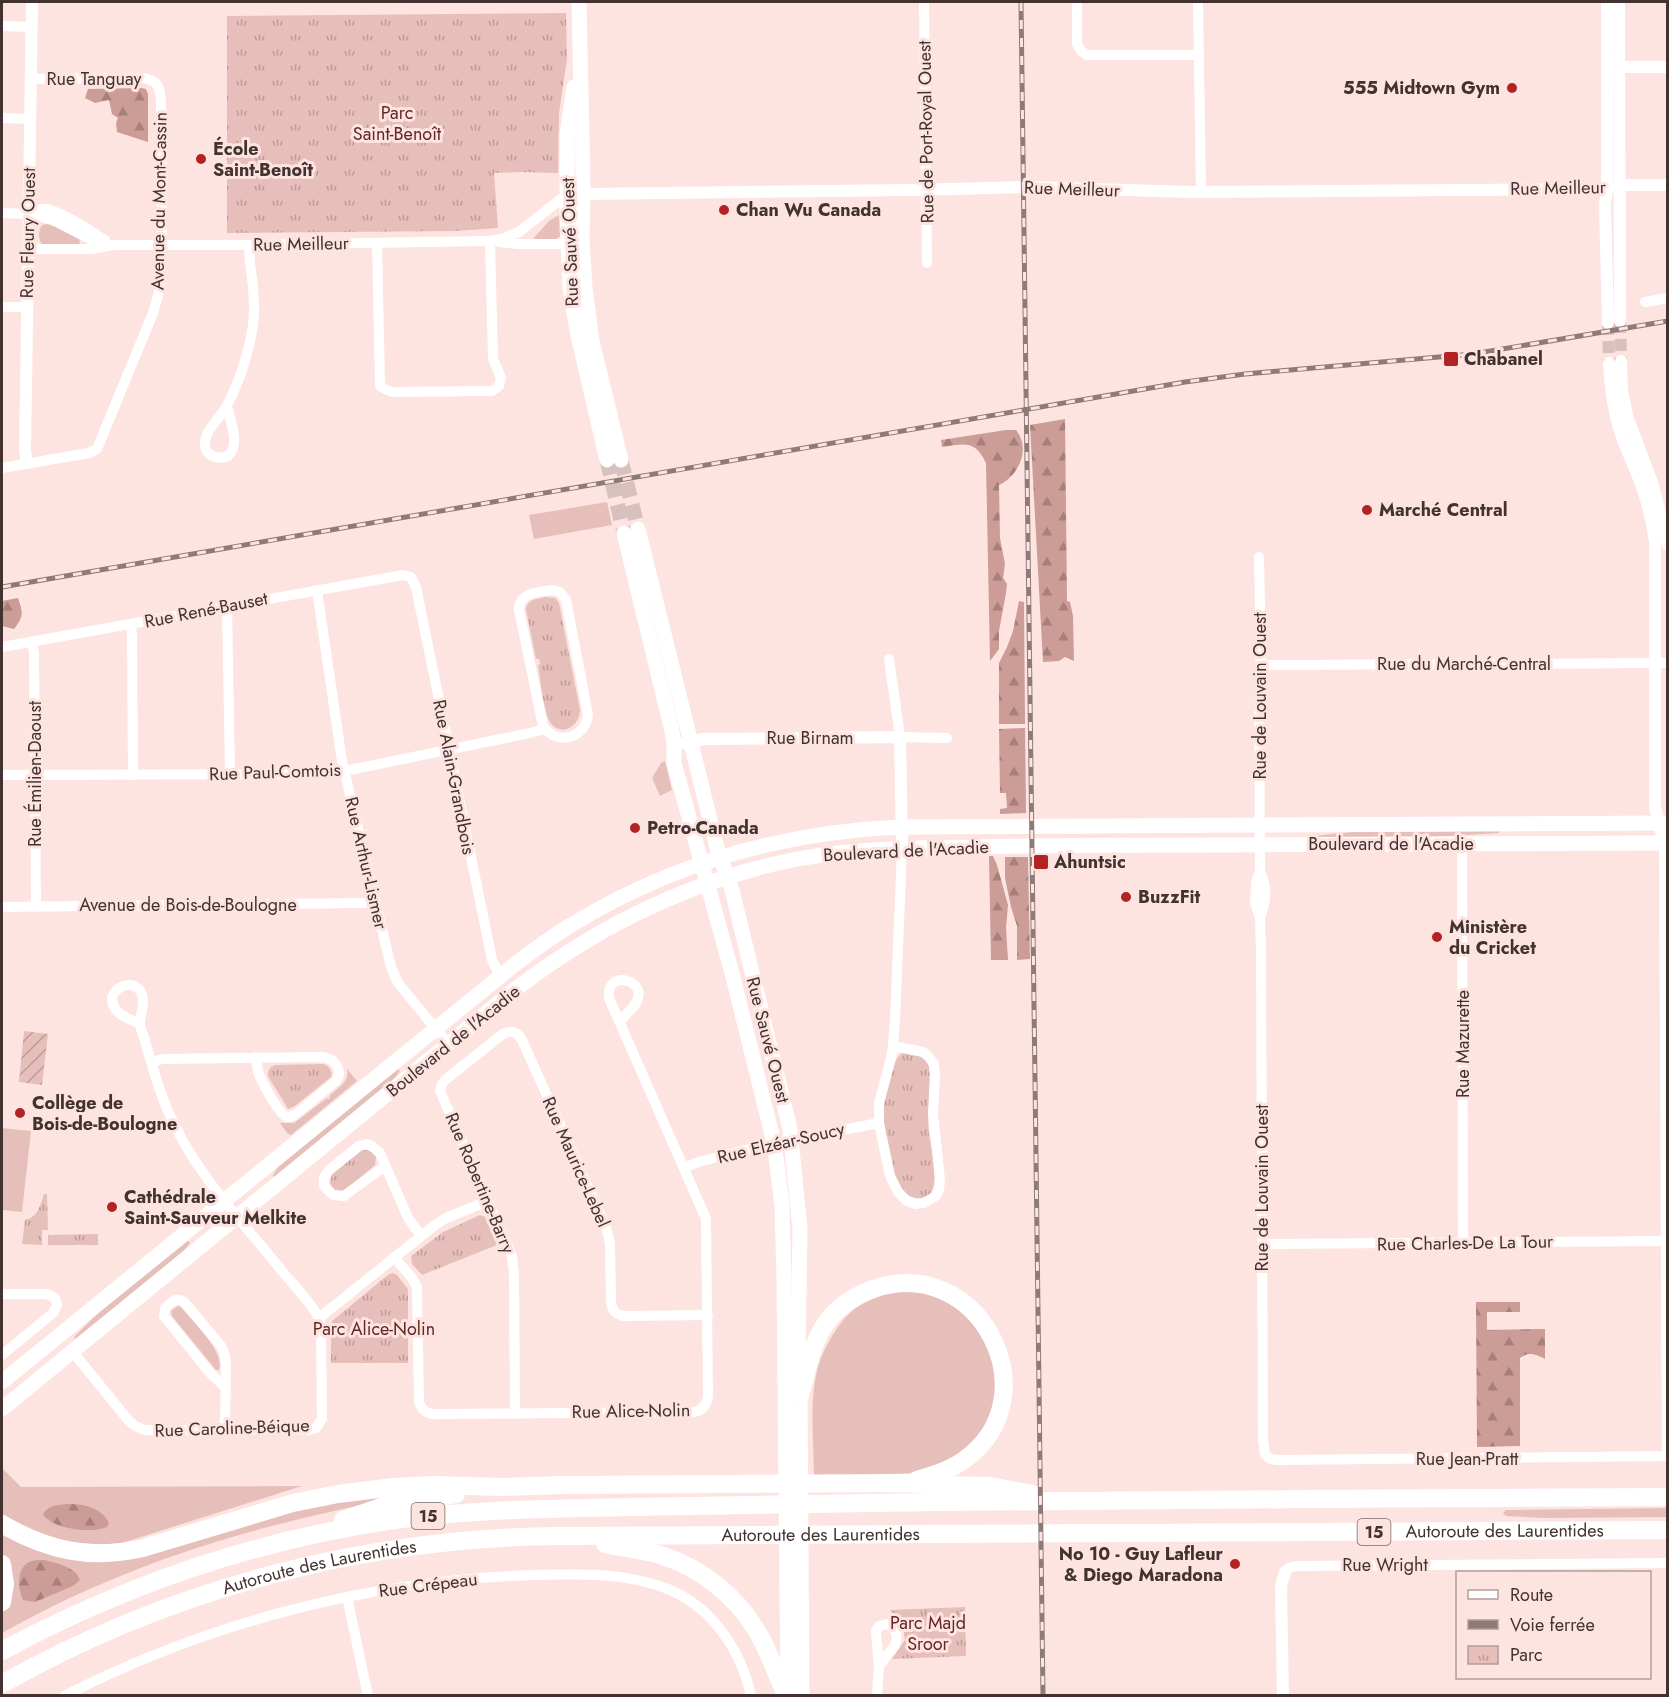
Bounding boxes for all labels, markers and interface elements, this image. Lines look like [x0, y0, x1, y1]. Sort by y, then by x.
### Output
street label: Rue de Port-Royal Ouest [911, 40, 941, 224]
street label: Rue Tanguay [46, 66, 142, 92]
place label: 555 Midtown Gym [1343, 75, 1500, 101]
marker: 555 Midtown Gym [1505, 81, 1519, 95]
park label: Parc Saint-Benoît [353, 100, 442, 147]
street label: Avenue du Mont-Cassin [144, 112, 174, 290]
place label: École Saint-Benoît [213, 136, 313, 183]
marker: École Saint-Benoît [194, 152, 208, 166]
street label: Rue Fleury Ouest [14, 167, 42, 299]
street label: Rue Meilleur [1024, 174, 1121, 204]
street label: Rue Meilleur [1510, 174, 1607, 202]
street label: Rue Sauvé Ouest [555, 176, 585, 307]
place label: Chan Wu Canada [736, 197, 881, 223]
marker: Chan Wu Canada [717, 203, 731, 217]
street label: Rue Meilleur [253, 230, 350, 258]
place label: Chabanel [1464, 346, 1543, 372]
marker: Chabanel [1442, 350, 1460, 368]
place label: Marché Central [1379, 497, 1508, 523]
marker: Marché Central [1360, 503, 1374, 517]
street label: Rue René-Bauset [142, 585, 271, 635]
street label: Rue de Louvain Ouest [1247, 612, 1273, 780]
street label: Rue du Marché-Central [1377, 651, 1551, 677]
street label: Rue Alain-Grandbois [426, 697, 482, 857]
street label: Rue Émilien-Daoust [22, 700, 48, 847]
street label: Rue Birnam [766, 725, 854, 751]
street label: Rue Paul-Comtois [209, 757, 341, 787]
street label: Rue Arthur-Lismer [338, 794, 394, 932]
place label: Petro-Canada [647, 815, 759, 841]
marker: Petro-Canada [628, 821, 642, 835]
street label: Boulevard de l'Acadie [1308, 831, 1474, 857]
street label: Boulevard de l'Acadie [823, 834, 989, 868]
place label: Ahuntsic [1053, 849, 1126, 875]
marker: Ahuntsic [1032, 853, 1050, 871]
place label: BuzzFit [1138, 884, 1201, 910]
marker: BuzzFit [1119, 890, 1133, 904]
street label: Avenue de Bois-de-Boulogne [79, 892, 297, 918]
place label: Ministère du Cricket [1449, 914, 1536, 961]
marker: Ministère du Cricket [1430, 930, 1444, 944]
street label: Rue Sauvé Ouest [740, 974, 796, 1106]
street label: Boulevard de l'Acadie [380, 979, 526, 1103]
street label: Rue Mazurette [1450, 990, 1476, 1098]
place label: Collège de Bois-de-Boulogne [32, 1090, 177, 1137]
street label: Rue Maurice-Lebel [536, 1093, 616, 1231]
street label: Rue de Louvain Ouest [1249, 1104, 1275, 1272]
marker: Collège de Bois-de-Boulogne [13, 1106, 27, 1120]
street label: Rue Robertine-Barry [439, 1109, 521, 1258]
street label: Rue Elzéar-Soucy [715, 1116, 847, 1170]
place label: Cathédrale Saint-Sauveur Melkite [124, 1184, 307, 1231]
marker: Cathédrale Saint-Sauveur Melkite [105, 1200, 119, 1214]
street label: Rue Charles-De La Tour [1377, 1228, 1554, 1258]
park label: Parc Alice-Nolin [313, 1316, 435, 1342]
street label: Rue Alice-Nolin [571, 1397, 691, 1425]
street label: Rue Caroline-Béique [154, 1412, 310, 1444]
street label: Rue Jean-Pratt [1416, 1446, 1519, 1472]
road number: 15 [412, 1503, 444, 1529]
street label: Autoroute des Laurentides [1405, 1517, 1604, 1544]
road number: 15 [1358, 1519, 1390, 1545]
street label: Autoroute des Laurentides [721, 1521, 920, 1548]
street label: Autoroute des Laurentides [219, 1533, 418, 1601]
place label: No 10 - Guy Lafleur & Diego Maradona [1059, 1541, 1224, 1588]
street label: Rue Wright [1342, 1552, 1428, 1578]
marker: No 10 - Guy Lafleur & Diego Maradona [1228, 1557, 1242, 1571]
street label: Rue Crépeau [377, 1566, 479, 1604]
legend [1456, 1571, 1651, 1679]
text: Route [1510, 1582, 1553, 1608]
park label: Parc Majd Sroor [890, 1610, 966, 1657]
text: Voie ferrée [1510, 1612, 1595, 1638]
text: Parc [1510, 1642, 1543, 1668]

